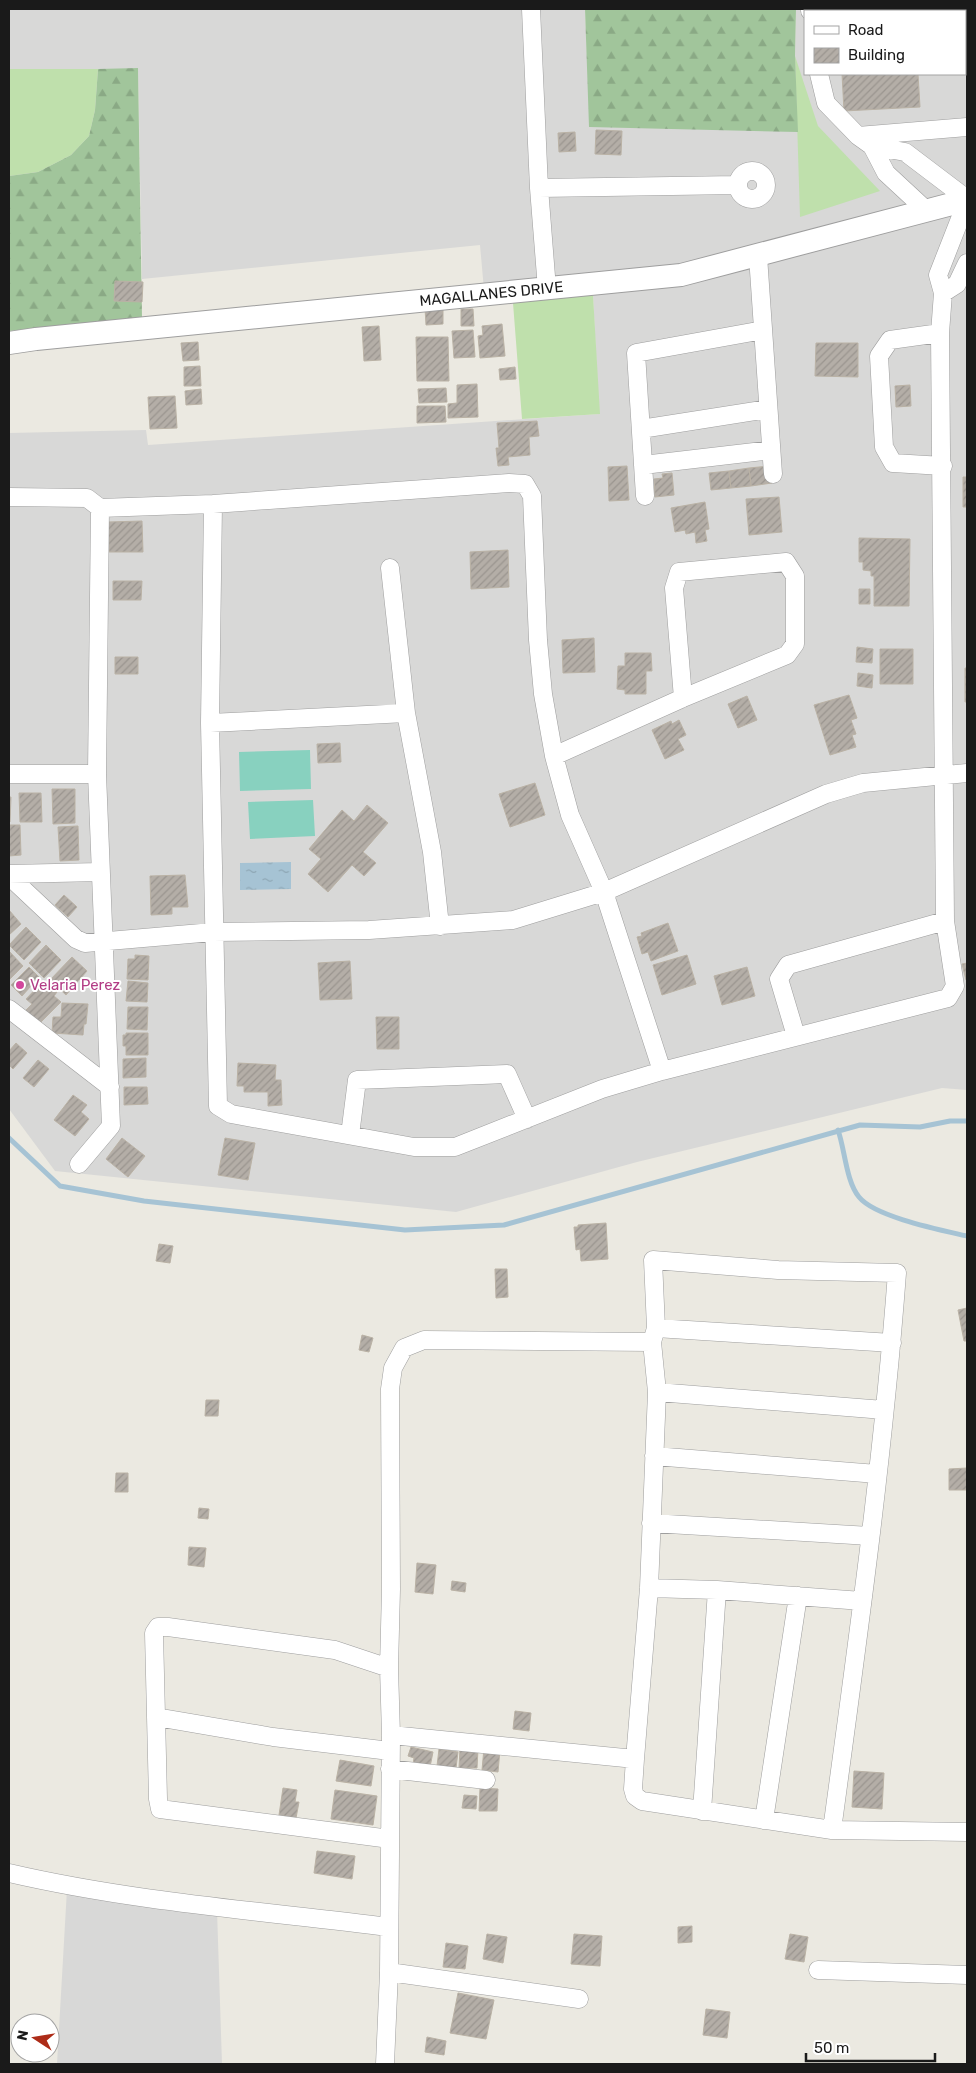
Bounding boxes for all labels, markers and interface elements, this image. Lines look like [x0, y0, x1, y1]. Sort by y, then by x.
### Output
legend [804, 10, 966, 75]
text: Road [848, 21, 884, 39]
text: Building [848, 46, 905, 64]
street label: MAGALLANES DRIVE [419, 278, 564, 310]
place label: Velaria Perez [30, 976, 121, 994]
marker: Velaria Perez [14, 979, 26, 991]
north arrow [10, 2013, 60, 2063]
text: N [13, 2029, 32, 2042]
scale bar [806, 2030, 935, 2062]
text: 50 m [814, 2039, 849, 2057]

